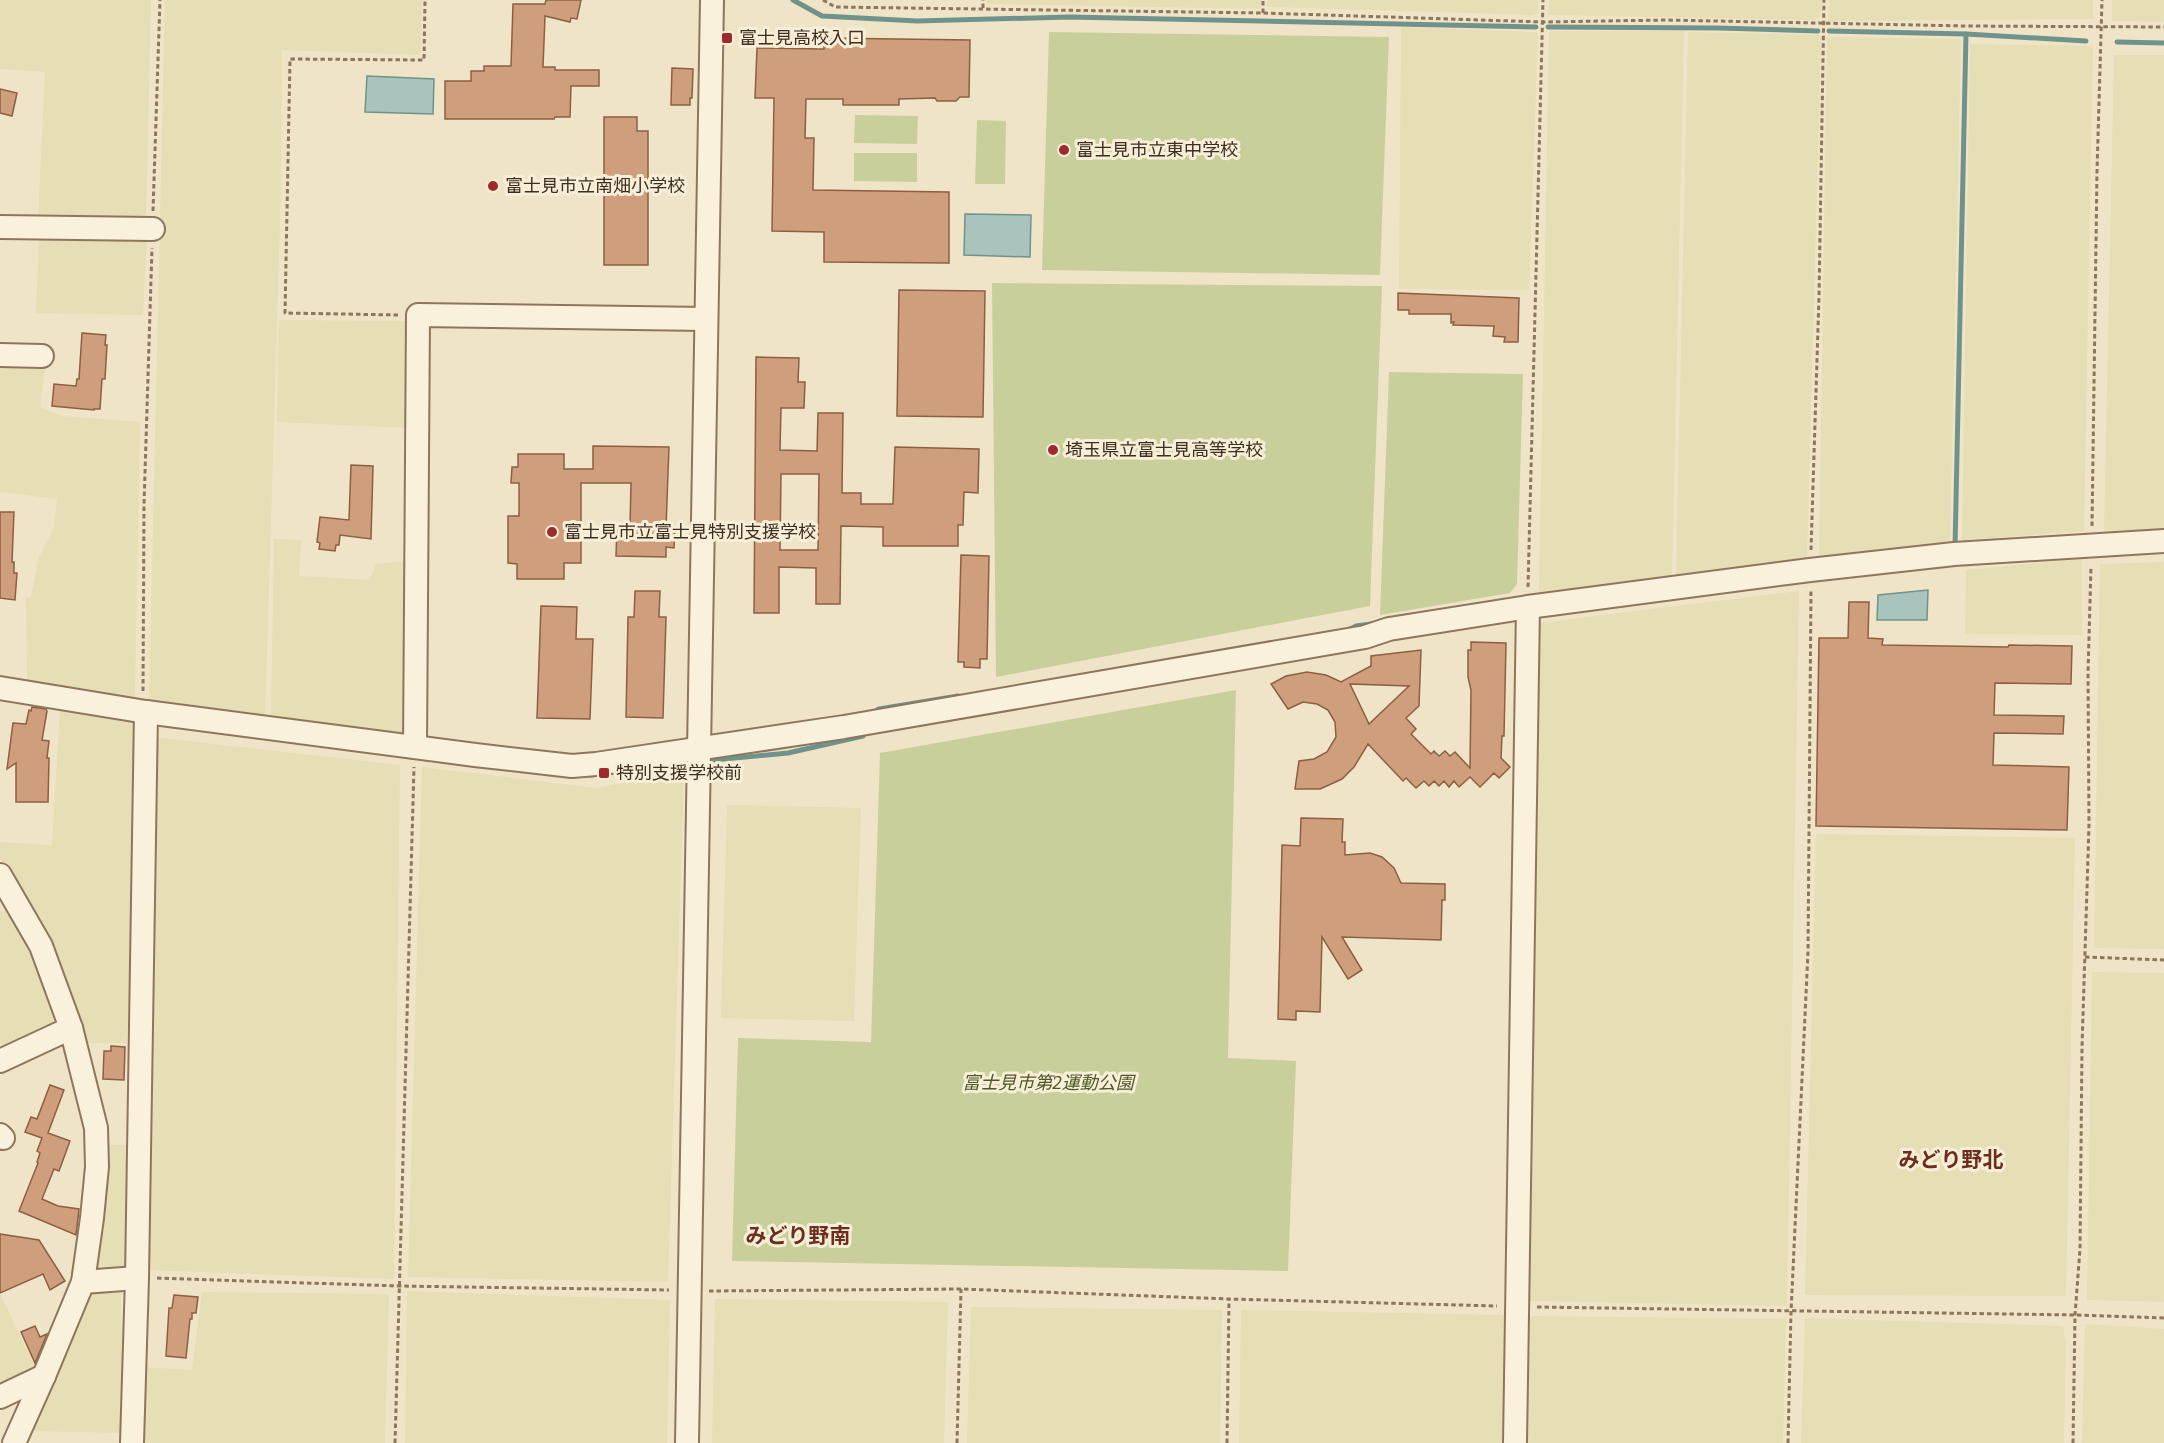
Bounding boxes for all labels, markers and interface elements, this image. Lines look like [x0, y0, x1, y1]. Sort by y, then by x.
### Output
place label: 富士見高校入口 [739, 27, 865, 49]
marker: 富士見高校入口 [720, 31, 734, 45]
place label: 富士見市立東中学校 [1076, 139, 1238, 161]
marker: 富士見市立東中学校 [1057, 143, 1071, 157]
place label: 富士見市立南畑小学校 [505, 175, 685, 197]
marker: 富士見市立南畑小学校 [486, 179, 500, 193]
place label: 埼玉県立富士見高等学校 [1065, 439, 1263, 461]
marker: 埼玉県立富士見高等学校 [1046, 443, 1060, 457]
place label: 富士見市立富士見特別支援学校 [564, 521, 816, 543]
marker: 富士見市立富士見特別支援学校 [545, 525, 559, 539]
place label: 特別支援学校前 [616, 762, 742, 784]
marker: 特別支援学校前 [597, 766, 611, 780]
park label: 富士見市第2運動公園 [962, 1072, 1137, 1094]
district label: みどり野北 [1899, 1147, 2004, 1173]
district label: みどり野南 [746, 1223, 851, 1249]

